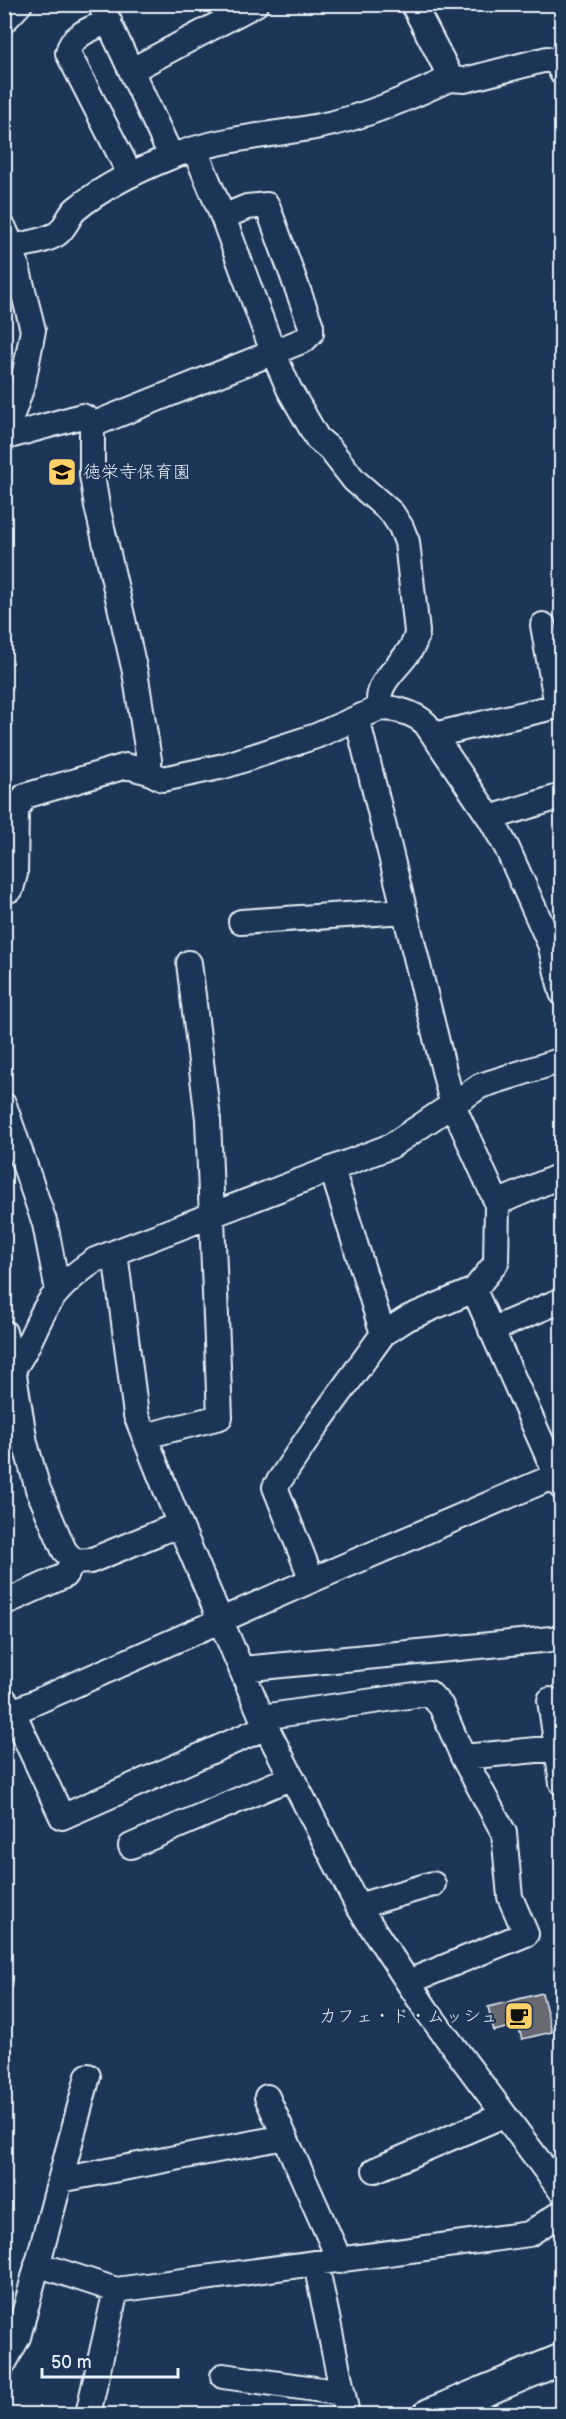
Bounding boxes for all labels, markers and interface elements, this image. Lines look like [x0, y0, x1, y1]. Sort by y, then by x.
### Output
school or university icon: 徳栄寺保育園 [46, 456, 78, 488]
place label: 徳栄寺保育園 [83, 462, 191, 483]
cafe icon: カフェ・ド・ムッシュ [503, 2000, 535, 2032]
place label: カフェ・ド・ムッシュ [319, 2006, 498, 2027]
scale bar [42, 2341, 178, 2379]
text: 50 m [51, 2352, 92, 2373]

